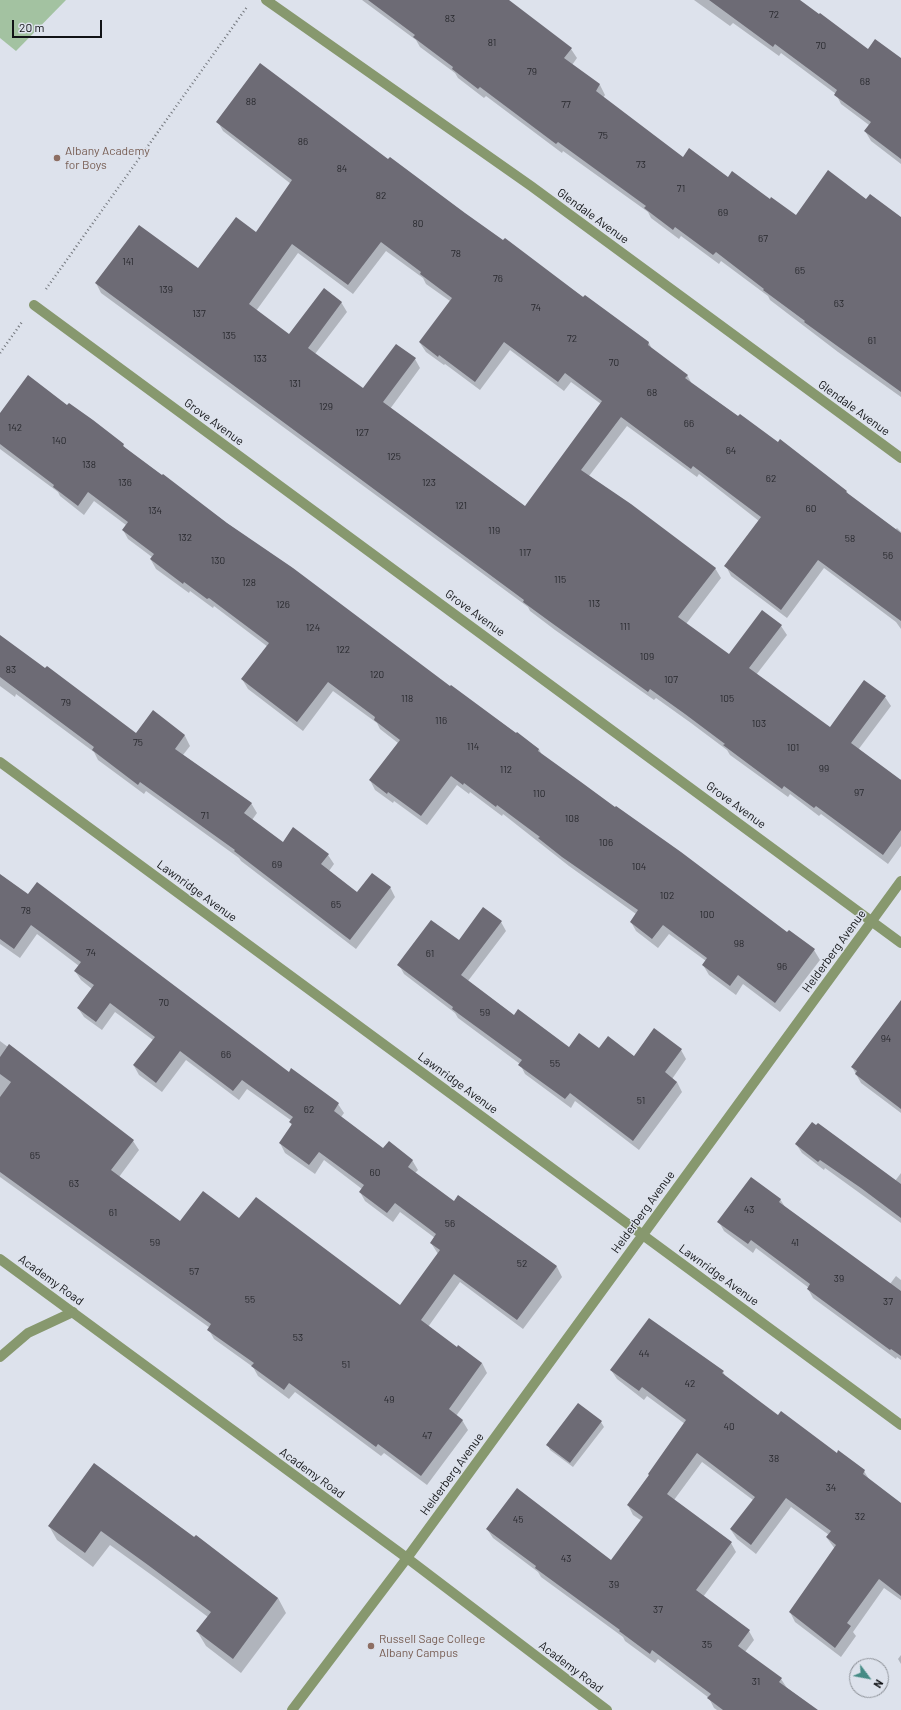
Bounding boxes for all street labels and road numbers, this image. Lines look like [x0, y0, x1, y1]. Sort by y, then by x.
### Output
street label: Glendale Avenue [554, 185, 632, 247]
street label: Glendale Avenue [815, 377, 893, 439]
street label: Grove Avenue [181, 395, 247, 449]
street label: Grove Avenue [442, 586, 508, 640]
street label: Grove Avenue [703, 778, 769, 832]
street label: Lawnridge Avenue [154, 857, 240, 925]
street label: Helderberg Avenue [799, 907, 869, 995]
street label: Lawnridge Avenue [415, 1049, 501, 1117]
street label: Helderberg Avenue [608, 1168, 678, 1256]
street label: Lawnridge Avenue [676, 1241, 762, 1309]
street label: Academy Road [16, 1252, 86, 1308]
street label: Helderberg Avenue [417, 1430, 487, 1518]
street label: Academy Road [277, 1445, 347, 1501]
street label: Academy Road [536, 1638, 606, 1696]

